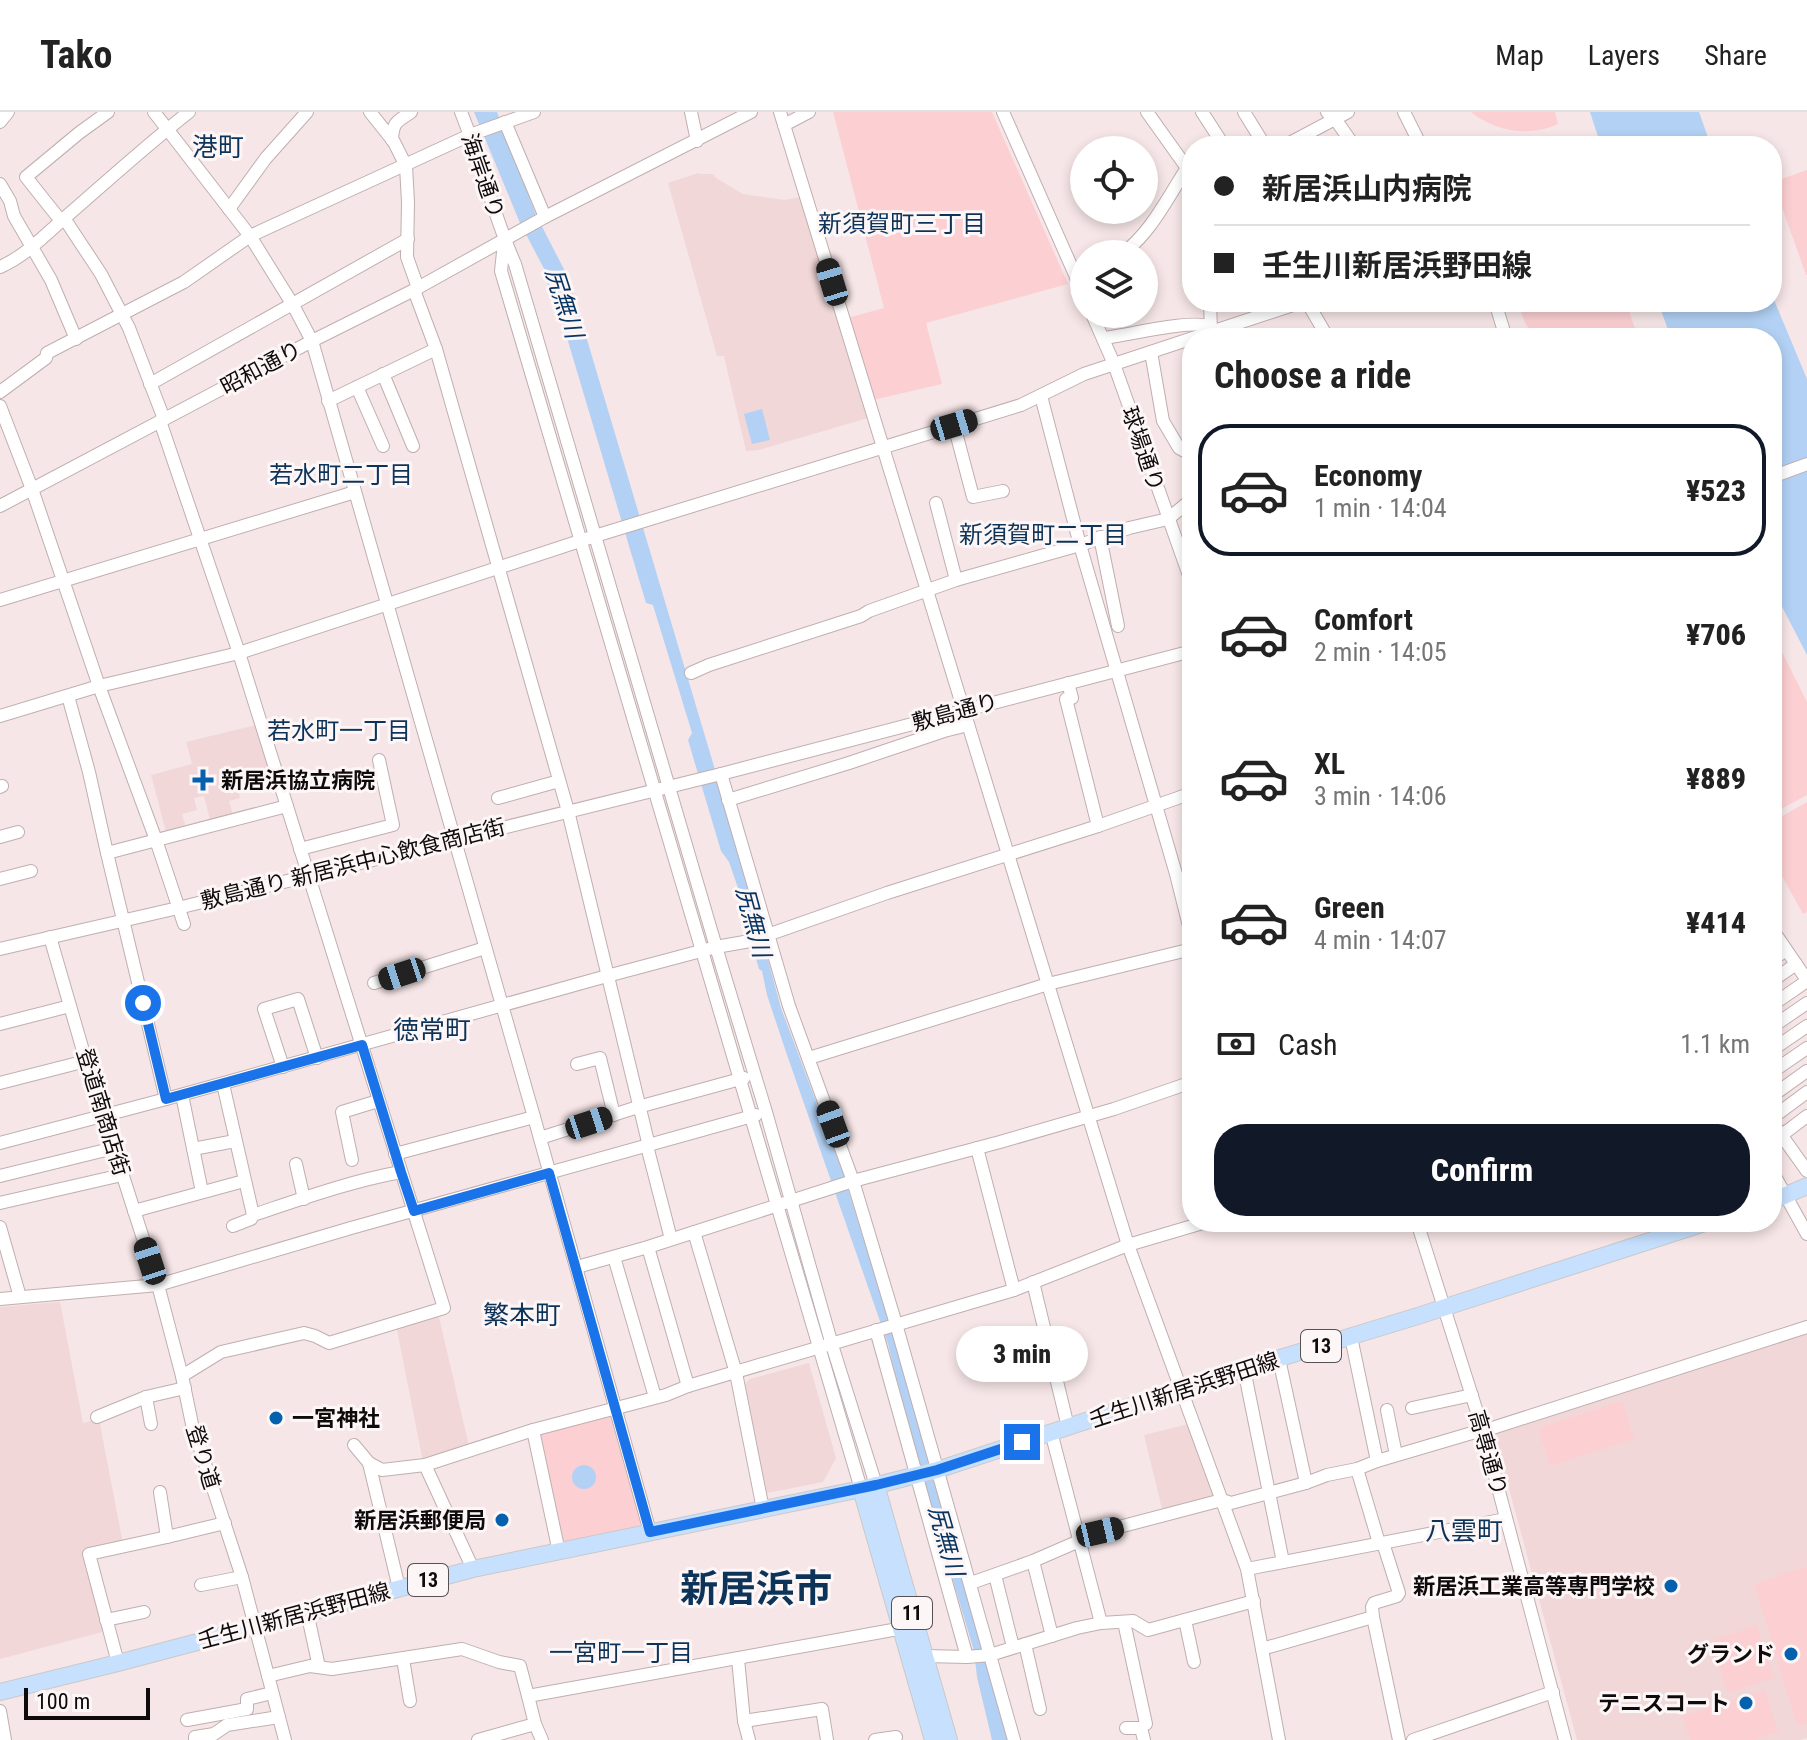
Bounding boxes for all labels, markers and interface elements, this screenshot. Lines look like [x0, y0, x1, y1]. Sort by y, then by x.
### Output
text: Tako [40, 33, 113, 77]
text: Map [1495, 39, 1544, 72]
text: Layers [1588, 39, 1660, 72]
text: Share [1704, 39, 1767, 72]
street label: 海岸通り [457, 130, 509, 222]
district label: 港町 [192, 132, 244, 162]
map controls [1070, 136, 1158, 328]
button: locate [1070, 136, 1158, 224]
text: 新居浜山内病院 [1262, 171, 1472, 206]
district label: 新須賀町三丁目 [818, 210, 986, 238]
button: layers [1070, 240, 1158, 328]
text: 壬生川新居浜野田線 [1262, 248, 1532, 283]
car [814, 256, 850, 308]
water label: 尻無川 [540, 264, 589, 344]
street label: 昭和通り [216, 336, 306, 400]
text: Choose a ride [1214, 355, 1411, 397]
street label: 球場通り [1117, 403, 1169, 495]
car [928, 407, 980, 443]
icon: car [1218, 454, 1290, 526]
text: Economy [1314, 458, 1422, 493]
district label: 若水町二丁目 [269, 461, 413, 489]
text: ¥523 [1686, 473, 1746, 508]
text: 1 min · 14:04 [1314, 493, 1447, 523]
district label: 新須賀町二丁目 [959, 521, 1127, 549]
icon: car [1218, 598, 1290, 670]
text: Comfort [1314, 602, 1413, 637]
text: ¥706 [1686, 617, 1746, 652]
text: 2 min · 14:05 [1314, 637, 1447, 667]
street label: 敷島通り [909, 689, 1001, 735]
district label: 若水町一丁目 [267, 717, 411, 745]
icon: car [1218, 742, 1290, 814]
text: XL [1314, 746, 1345, 781]
text: ¥889 [1686, 761, 1746, 796]
place label: 新居浜協立病院 [221, 768, 375, 793]
marker: 新居浜協立病院 [192, 769, 214, 791]
text: 3 min · 14:06 [1314, 781, 1447, 811]
street label: 敷島通り 新居浜中心飲食商店街 [198, 814, 508, 914]
water label: 尻無川 [730, 884, 777, 963]
icon: car [1218, 886, 1290, 958]
text: Green [1314, 890, 1385, 925]
text: ¥414 [1686, 905, 1746, 940]
text: 4 min · 14:07 [1314, 925, 1447, 955]
car [375, 955, 429, 993]
route start [125, 985, 161, 1021]
district label: 徳常町 [393, 1015, 471, 1045]
icon: cash [1214, 1022, 1258, 1066]
text: Cash [1278, 1027, 1338, 1062]
text: 1.1 km [1680, 1029, 1750, 1059]
street label: 登道南商店街 [72, 1045, 134, 1179]
car [814, 1097, 852, 1151]
car [562, 1104, 616, 1142]
button: Confirm [1214, 1124, 1750, 1216]
car [131, 1234, 169, 1288]
district label: 繁本町 [483, 1300, 561, 1330]
callout: 3 min [956, 1326, 1088, 1382]
road number: 13 [1301, 1330, 1341, 1362]
text: 3 min [993, 1339, 1051, 1369]
street label: 壬生川新居浜野田線 [1086, 1348, 1282, 1432]
place label: 一宮神社 [292, 1406, 380, 1431]
street label: 高専通り [1464, 1407, 1512, 1499]
marker: 一宮神社 [267, 1409, 285, 1427]
street label: 登り道 [181, 1422, 225, 1492]
route end [1004, 1424, 1040, 1460]
water label: 尻無川 [923, 1503, 970, 1582]
place label: 新居浜郵便局 [354, 1508, 486, 1533]
marker: 新居浜郵便局 [493, 1511, 511, 1529]
car [1074, 1515, 1126, 1549]
district label: 八雲町 [1425, 1516, 1503, 1546]
road number: 13 [408, 1564, 448, 1596]
district label: 新居浜市 [680, 1567, 832, 1611]
place label: 新居浜工業高等専門学校 [1413, 1574, 1655, 1599]
marker: 新居浜工業高等専門学校 [1662, 1577, 1680, 1595]
street label: 壬生川新居浜野田線 [195, 1578, 393, 1654]
road number: 11 [892, 1597, 932, 1629]
district label: 一宮町一丁目 [549, 1639, 693, 1667]
place label: グランド [1687, 1642, 1775, 1667]
marker: グランド [1782, 1645, 1800, 1663]
scale bar [24, 1684, 150, 1720]
text: 100 m [36, 1689, 90, 1714]
place label: テニスコート [1598, 1691, 1730, 1716]
marker: テニスコート [1737, 1694, 1755, 1712]

